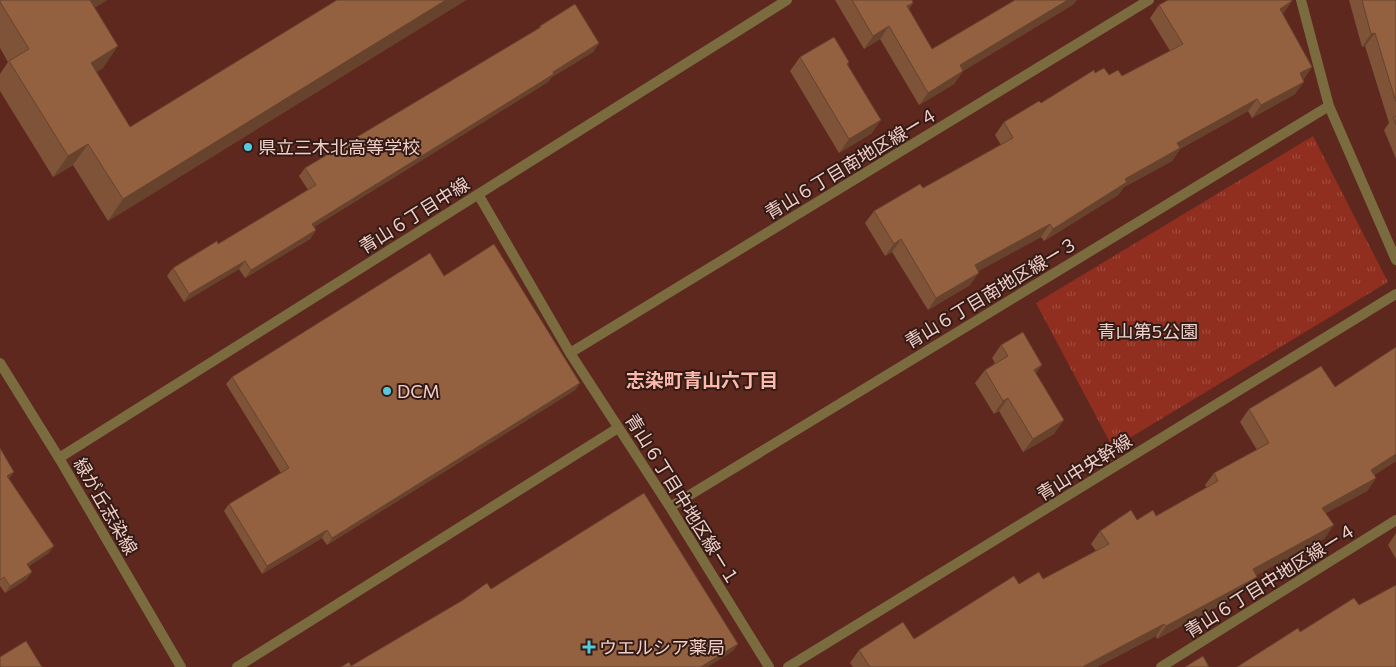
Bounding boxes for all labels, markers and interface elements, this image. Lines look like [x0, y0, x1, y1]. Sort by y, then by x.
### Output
street label: 青山６丁目南地区線ー４ [760, 103, 942, 223]
place label: 県立三木北高等学校 [258, 136, 420, 158]
marker: 県立三木北高等学校 [242, 141, 254, 153]
street label: 青山６丁目中線 [355, 172, 473, 258]
street label: 青山６丁目南地区線ー３ [900, 232, 1082, 352]
park label: 青山第5公園 [1098, 320, 1198, 342]
district label: 志染町青山六丁目 [626, 368, 778, 391]
place label: DCM [397, 380, 440, 402]
marker: DCM [381, 385, 393, 397]
street label: 青山６丁目中地区線ー１ [621, 409, 745, 589]
street label: 青山中央幹線 [1032, 429, 1136, 505]
street label: 緑が丘志染線 [69, 454, 143, 558]
street label: 青山６丁目中地区線ー４ [1180, 518, 1360, 642]
place label: ウエルシア薬局 [599, 636, 725, 658]
marker: ウエルシア薬局 [583, 641, 595, 653]

